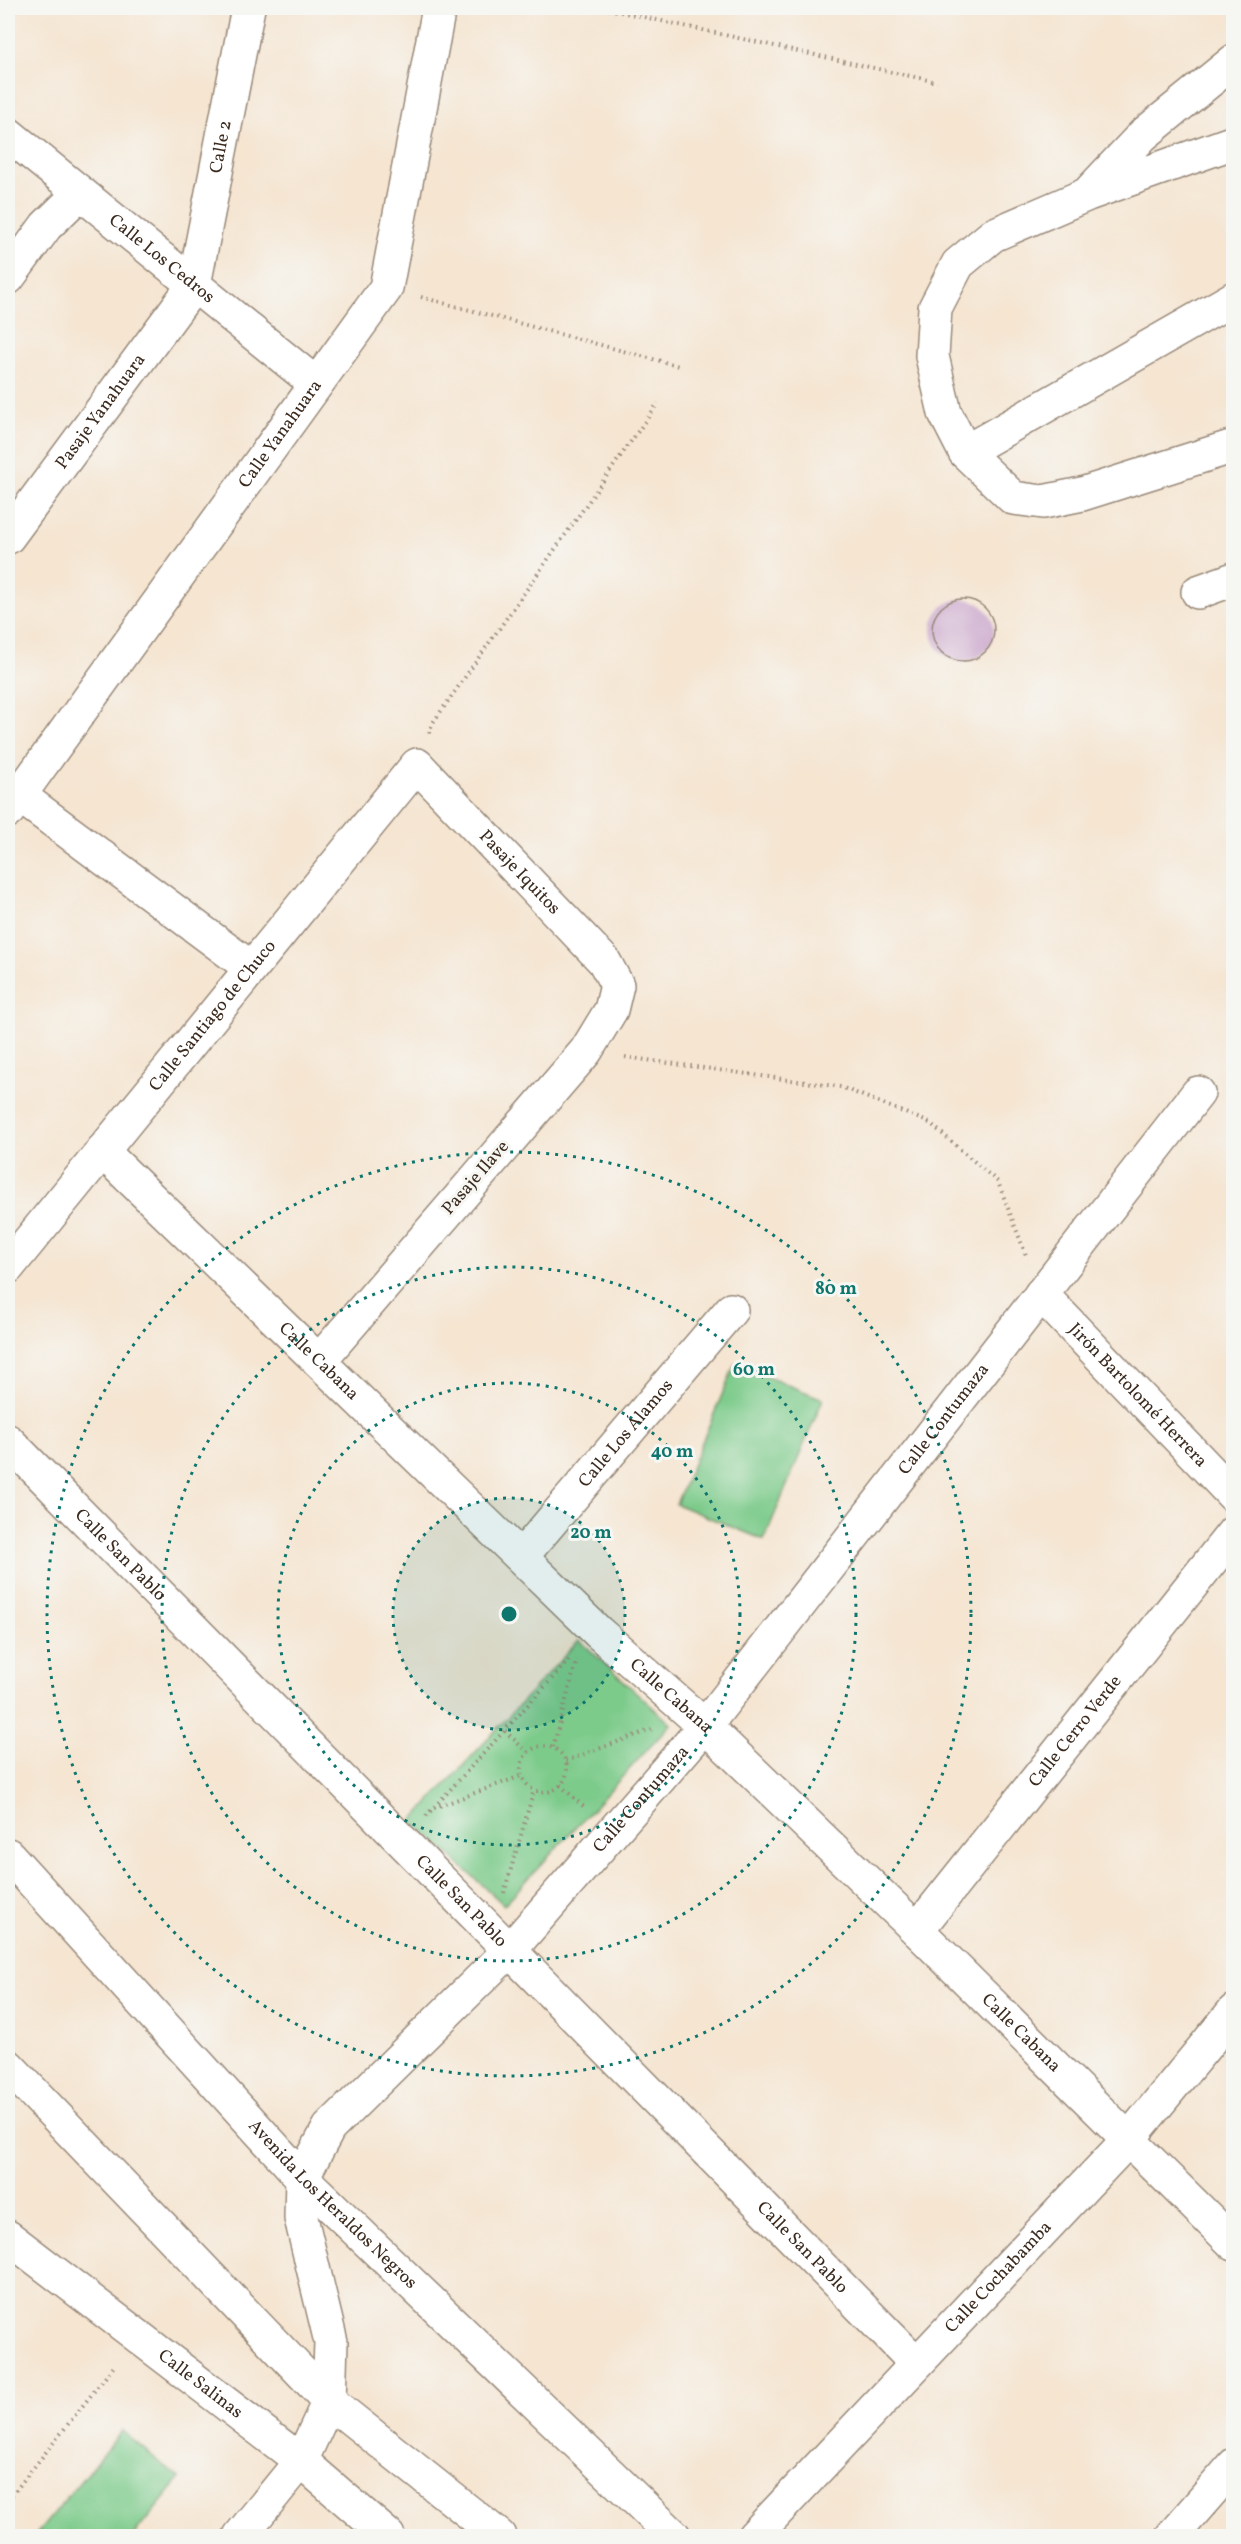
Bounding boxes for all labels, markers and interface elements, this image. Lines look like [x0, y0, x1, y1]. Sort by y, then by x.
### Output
street label: Calle 2 [204, 118, 238, 175]
street label: Calle Los Cedros [103, 208, 220, 309]
street label: Pasaje Yanahuara [50, 348, 152, 474]
street label: Calle Yanahuara [233, 375, 328, 493]
street label: Pasaje Iquitos [473, 825, 566, 920]
street label: Calle Santiago de Chuco [143, 935, 282, 1097]
street label: Pasaje Ilave [437, 1135, 515, 1221]
text: 80 m [815, 1277, 857, 1302]
street label: Calle Cabana [273, 1316, 364, 1406]
street label: Jirón Bartolomé Herrera [1063, 1317, 1213, 1473]
text: 60 m [733, 1358, 775, 1383]
street label: Calle Contumaza [893, 1358, 995, 1480]
street label: Calle Los Álamos [573, 1374, 679, 1493]
text: 40 m [651, 1440, 693, 1465]
street label: Calle San Pablo [69, 1503, 172, 1607]
text: 20 m [570, 1521, 612, 1546]
centre of rings [499, 1604, 519, 1624]
street label: Calle Cabana [624, 1653, 718, 1739]
street label: Calle Cerro Verde [1023, 1670, 1128, 1793]
street label: Calle Contumaza [587, 1740, 695, 1859]
street label: Calle San Pablo [410, 1849, 513, 1953]
street label: Calle Cabana [976, 1988, 1066, 2078]
street label: Avenida Los Heraldos Negros [242, 2114, 423, 2295]
street label: Calle San Pablo [751, 2196, 854, 2299]
street label: Calle Cochabamba [939, 2216, 1058, 2339]
street label: Calle Salinas [153, 2343, 248, 2425]

